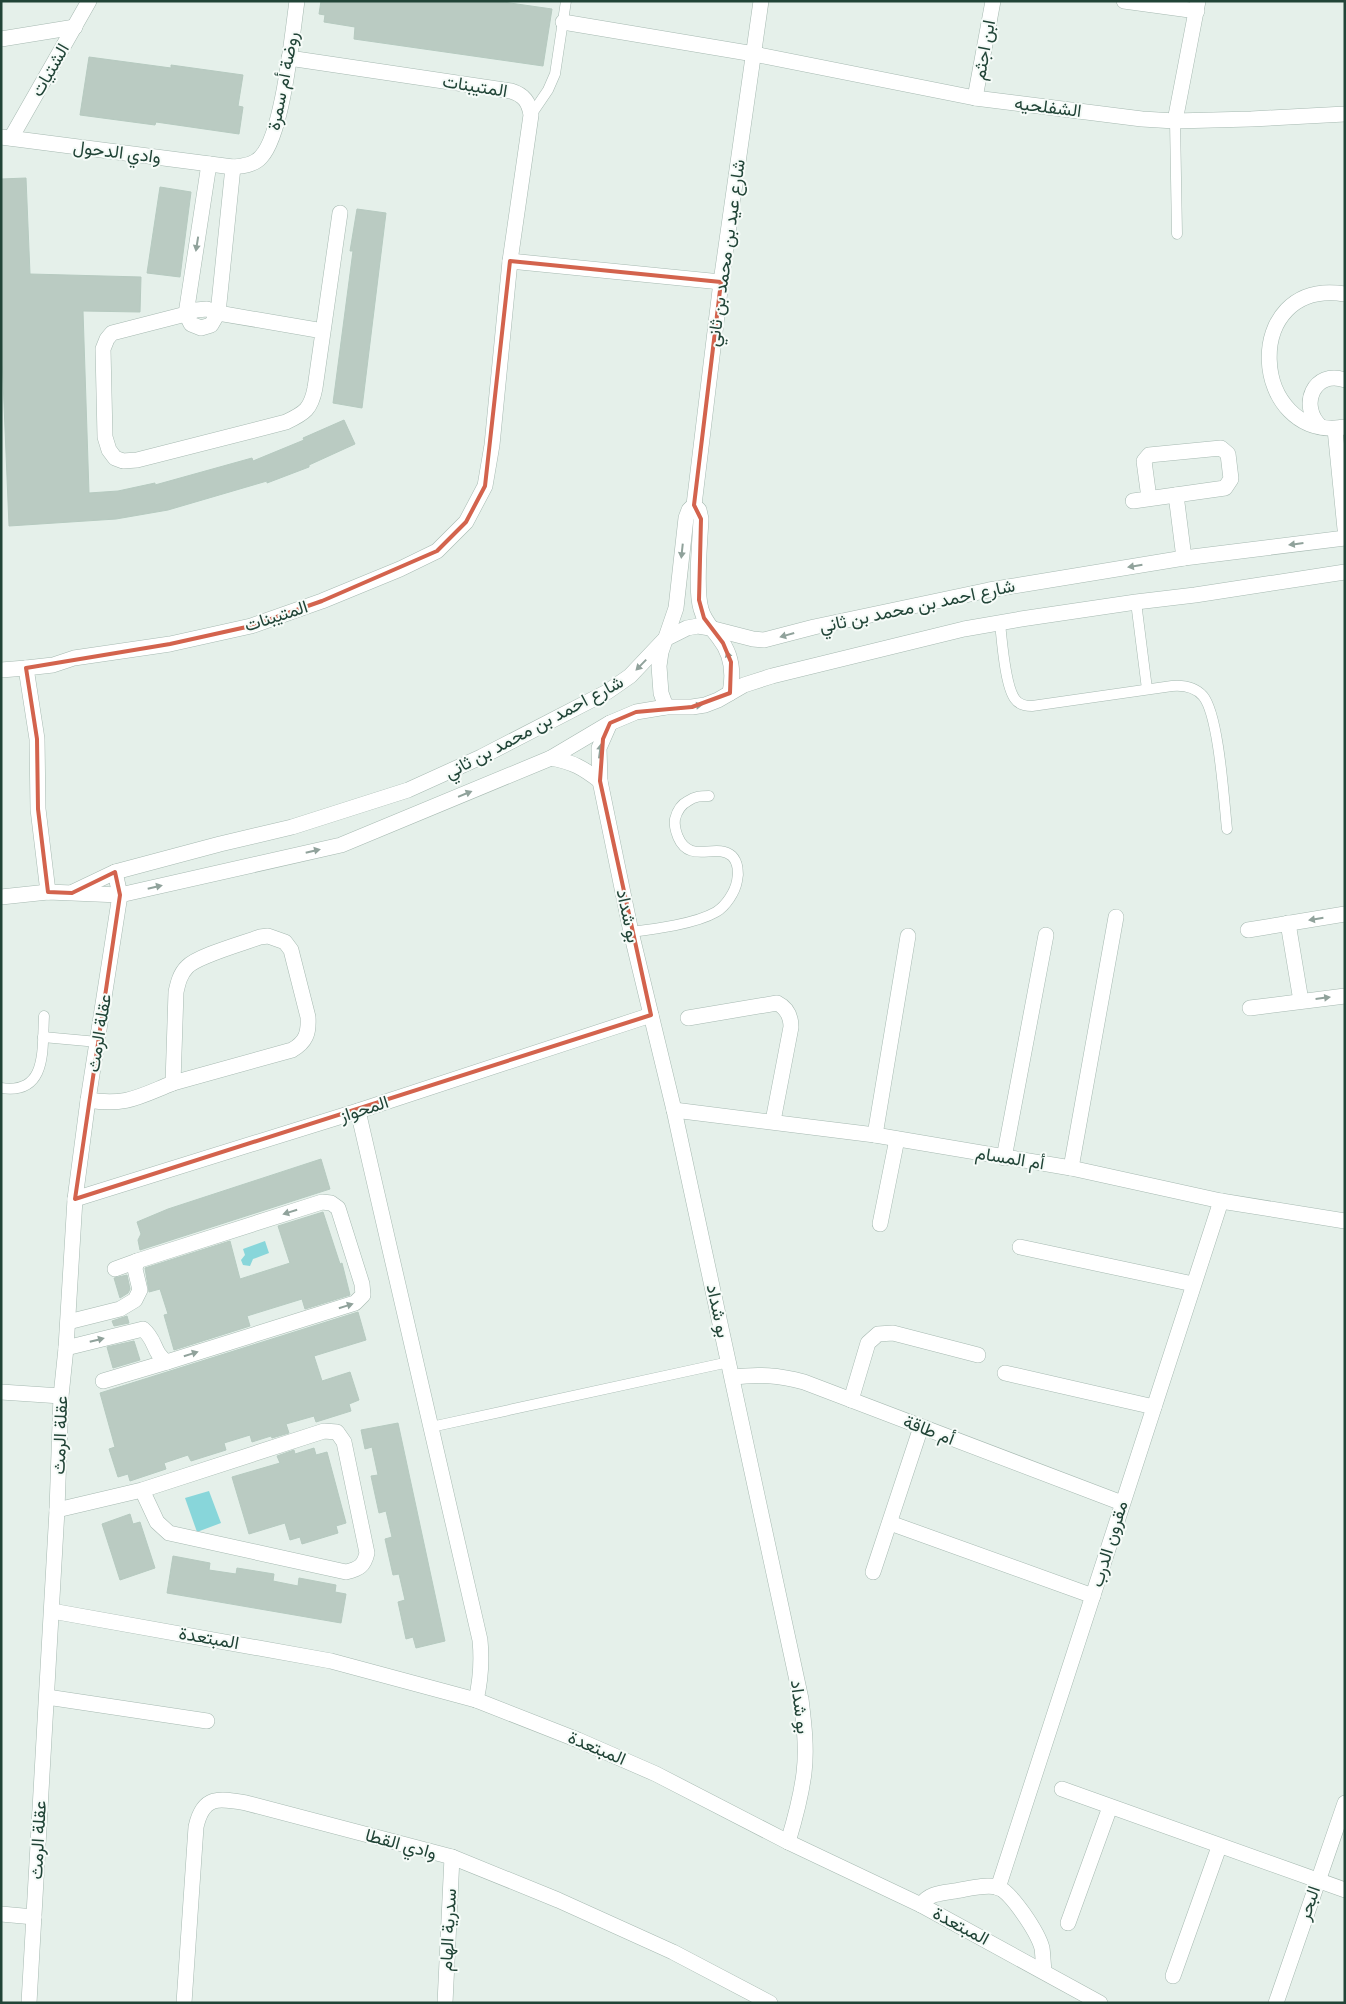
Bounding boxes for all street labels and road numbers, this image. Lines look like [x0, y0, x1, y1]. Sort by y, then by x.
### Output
street label: ابن اجثم [968, 18, 1001, 82]
street label: روضة أم سمرة [263, 30, 304, 132]
street label: الشتيات [26, 39, 74, 101]
street label: المتيبنات [441, 70, 509, 102]
street label: الشفلحيه [1013, 92, 1083, 122]
street label: وادي الدحول [71, 136, 162, 172]
street label: شارع عيد بن محمد بن ثاني [702, 158, 754, 349]
street label: شارع احمد بن محمد بن ثاني [817, 574, 1018, 641]
street label: المتيبنات [241, 595, 311, 637]
street label: شارع احمد بن محمد بن ثاني [441, 670, 629, 787]
street label: بو شداد [612, 887, 644, 945]
street label: عقلة الرمث [82, 992, 116, 1074]
street label: المحواز [336, 1091, 391, 1128]
street label: أم المسام [974, 1142, 1046, 1175]
street label: بو شداد [702, 1282, 734, 1340]
street label: عقلة الرمث [48, 1395, 72, 1475]
street label: أم طاقة [900, 1410, 958, 1451]
street label: مقرون الدرب [1085, 1498, 1133, 1590]
street label: المبتعدة [177, 1622, 241, 1654]
street label: بو شداد [786, 1679, 814, 1735]
street label: المبتعدة [565, 1726, 629, 1770]
street label: عقلة الرمث [25, 1800, 51, 1880]
street label: وادي القطا [362, 1824, 439, 1868]
street label: البحر [1293, 1883, 1325, 1924]
street label: سدرية الهام [435, 1888, 462, 1972]
street label: المبتعدة [929, 1902, 993, 1950]

